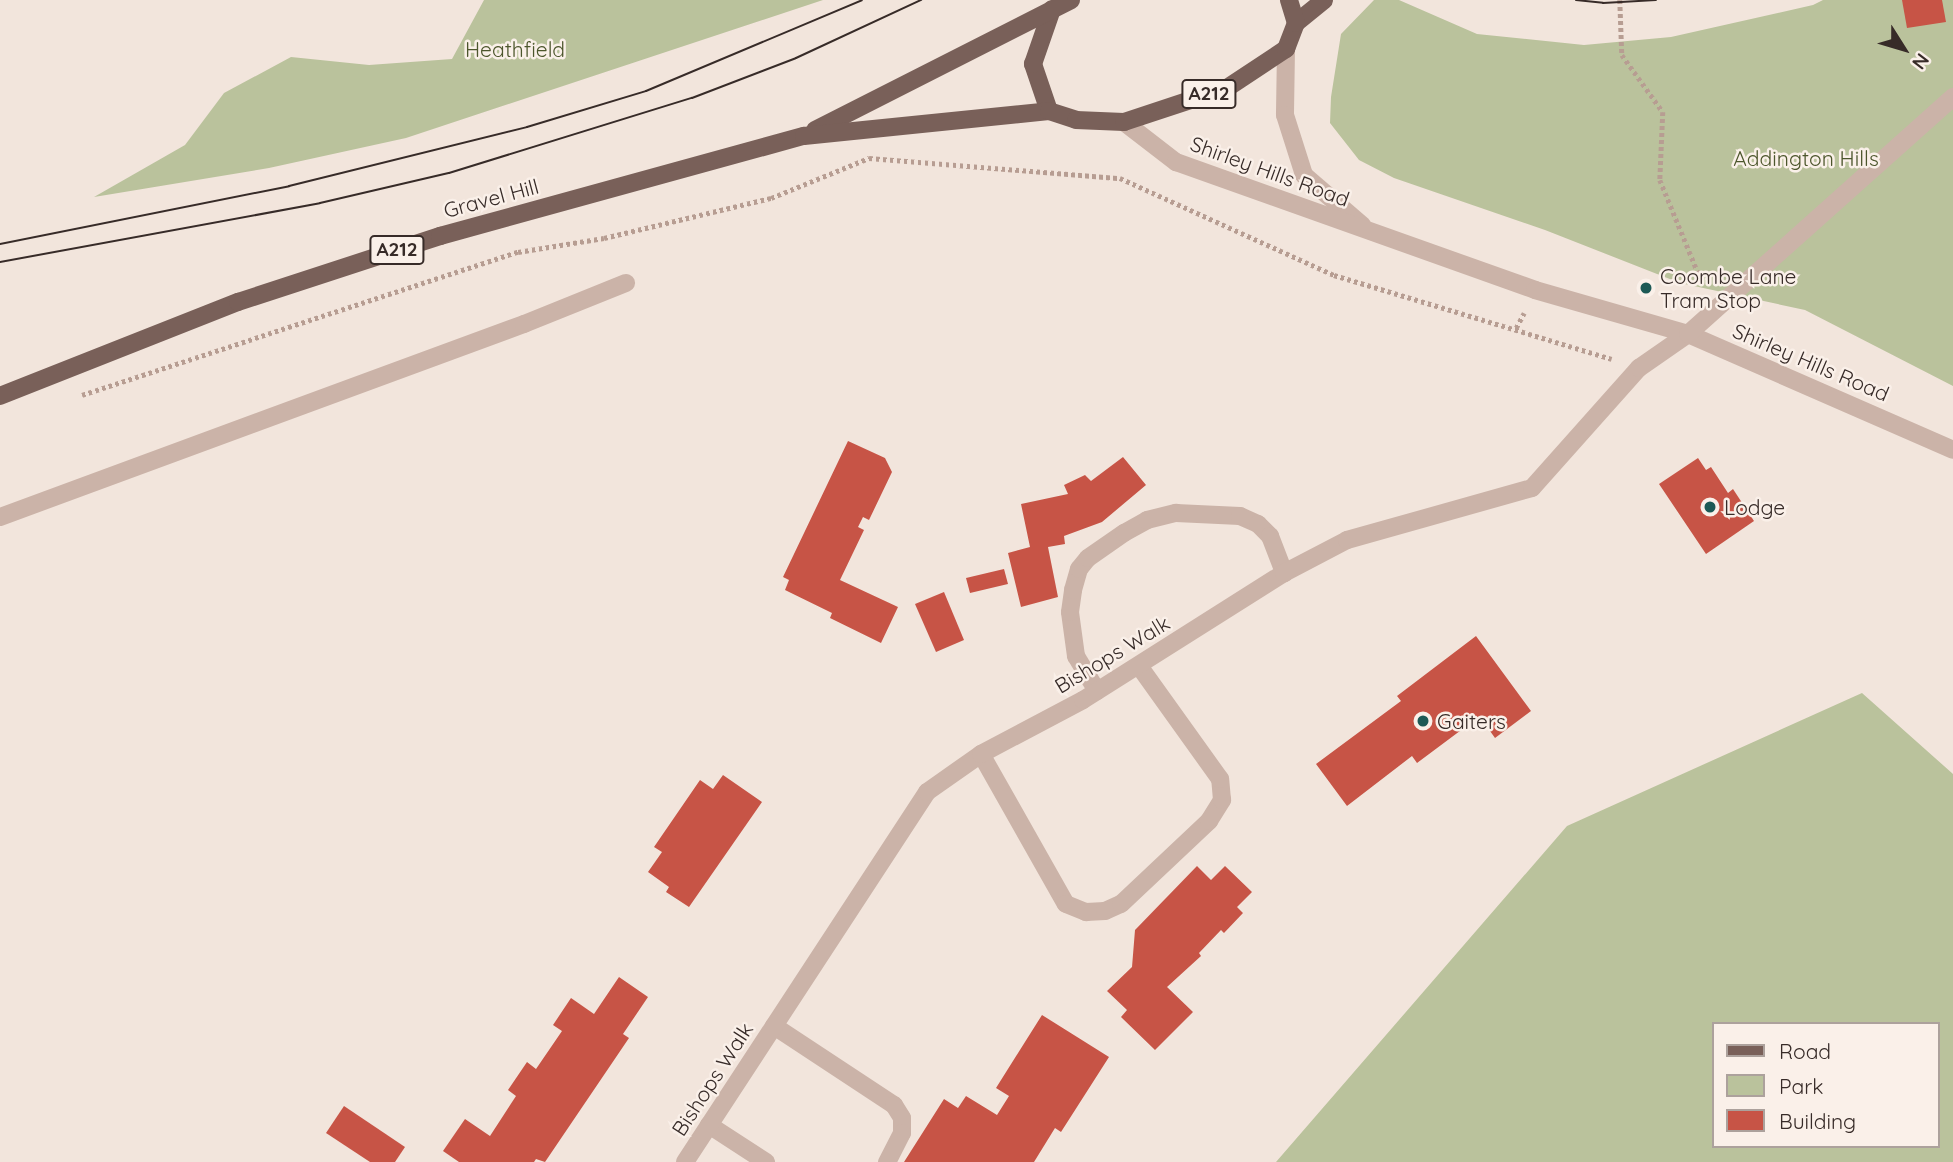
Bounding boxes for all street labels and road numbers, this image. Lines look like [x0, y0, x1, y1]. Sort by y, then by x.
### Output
road number: A212 [1181, 78, 1237, 110]
street label: Shirley Hills Road [1187, 131, 1353, 211]
street label: Gravel Hill [441, 173, 541, 223]
road number: A212 [369, 234, 425, 266]
street label: Shirley Hills Road [1729, 318, 1893, 406]
street label: Bishops Walk [1050, 610, 1174, 698]
street label: Bishops Walk [666, 1018, 758, 1140]

